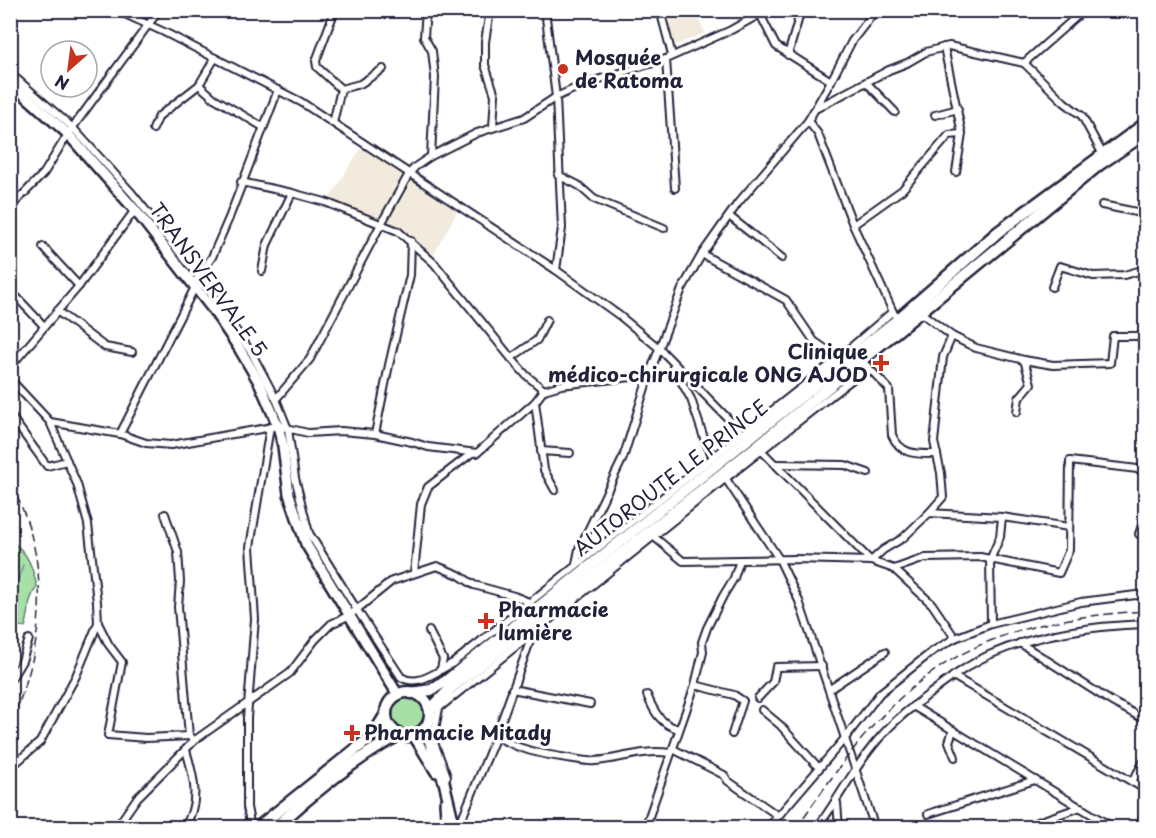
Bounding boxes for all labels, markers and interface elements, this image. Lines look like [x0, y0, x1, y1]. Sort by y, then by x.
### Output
north arrow [39, 39, 99, 99]
place label: Mosquée de Ratoma [575, 42, 684, 95]
marker: Mosquée de Ratoma [556, 62, 570, 76]
text: N [50, 70, 73, 97]
street label: TRANSVERVALE 5 [142, 196, 275, 363]
place label: Clinique médico-chirurgicale ONG AJOD [548, 336, 868, 389]
marker: Clinique médico-chirurgicale ONG AJOD [872, 354, 890, 372]
street label: AUTOROUTE LE PRINCE [567, 392, 774, 563]
place label: Pharmacie lumière [498, 594, 609, 647]
marker: Pharmacie lumière [479, 614, 493, 628]
place label: Pharmacie Mitady [364, 717, 551, 747]
marker: Pharmacie Mitady [345, 726, 359, 740]

